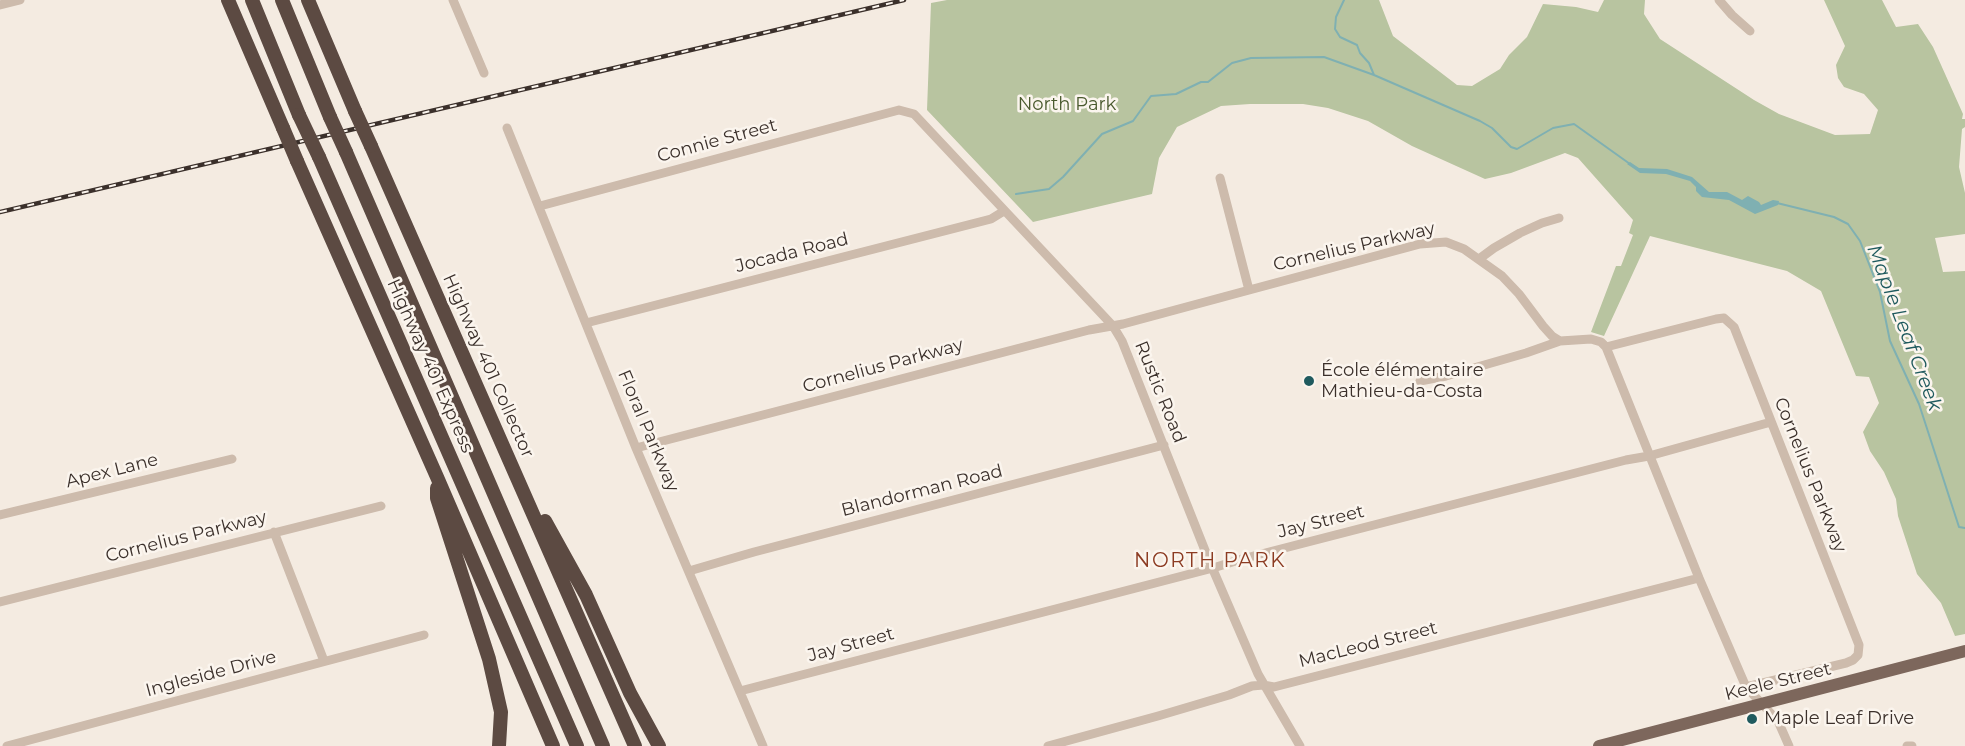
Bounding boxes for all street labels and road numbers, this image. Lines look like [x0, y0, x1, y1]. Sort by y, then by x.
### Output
street label: Connie Street [655, 115, 779, 167]
street label: Cornelius Parkway [1271, 218, 1437, 276]
street label: Jocada Road [733, 229, 851, 277]
street label: Highway 401 Collector [438, 271, 538, 461]
street label: Highway 401 Express [382, 276, 478, 456]
street label: Cornelius Parkway [800, 334, 966, 398]
street label: Rustic Road [1130, 338, 1190, 446]
street label: Floral Parkway [613, 367, 683, 495]
street label: Cornelius Parkway [1769, 394, 1851, 556]
street label: Apex Lane [64, 449, 160, 493]
street label: Blandorman Road [839, 461, 1005, 521]
street label: Jay Street [1276, 501, 1366, 543]
street label: Cornelius Parkway [103, 507, 269, 567]
street label: MacLeod Street [1297, 617, 1439, 673]
street label: Jay Street [806, 623, 896, 667]
street label: Ingleside Drive [143, 646, 279, 702]
street label: Keele Street [1723, 658, 1833, 706]

